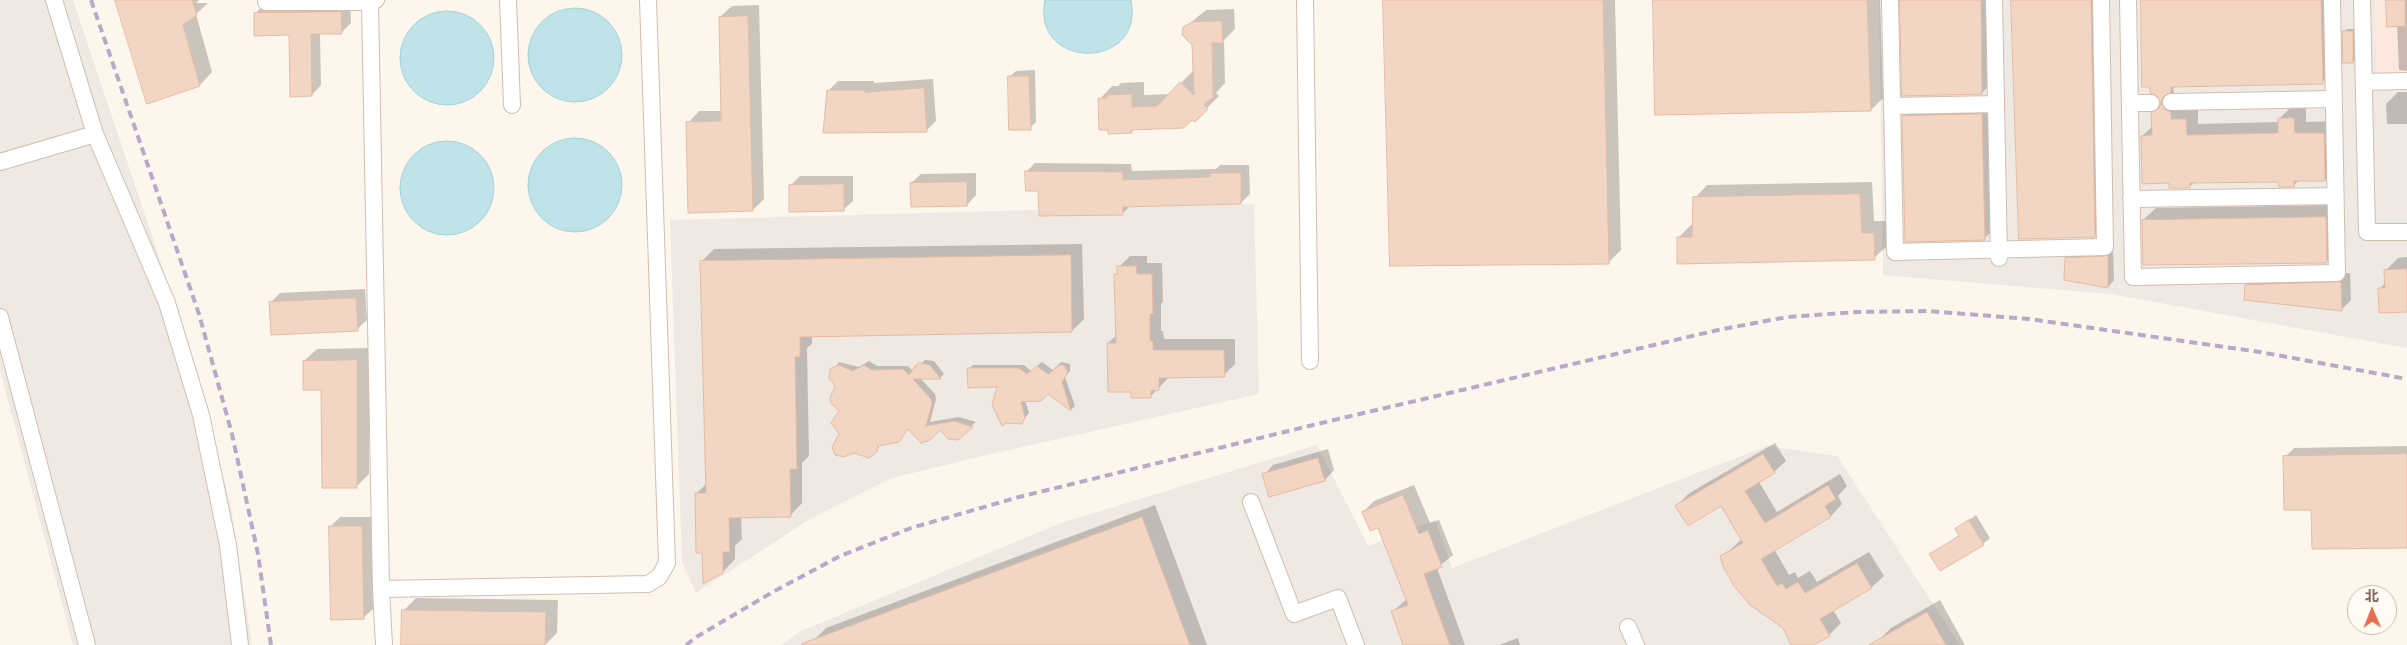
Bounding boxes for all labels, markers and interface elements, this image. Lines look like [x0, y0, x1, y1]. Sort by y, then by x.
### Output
north arrow [2347, 585, 2397, 635]
text: 北 [2365, 586, 2379, 605]

